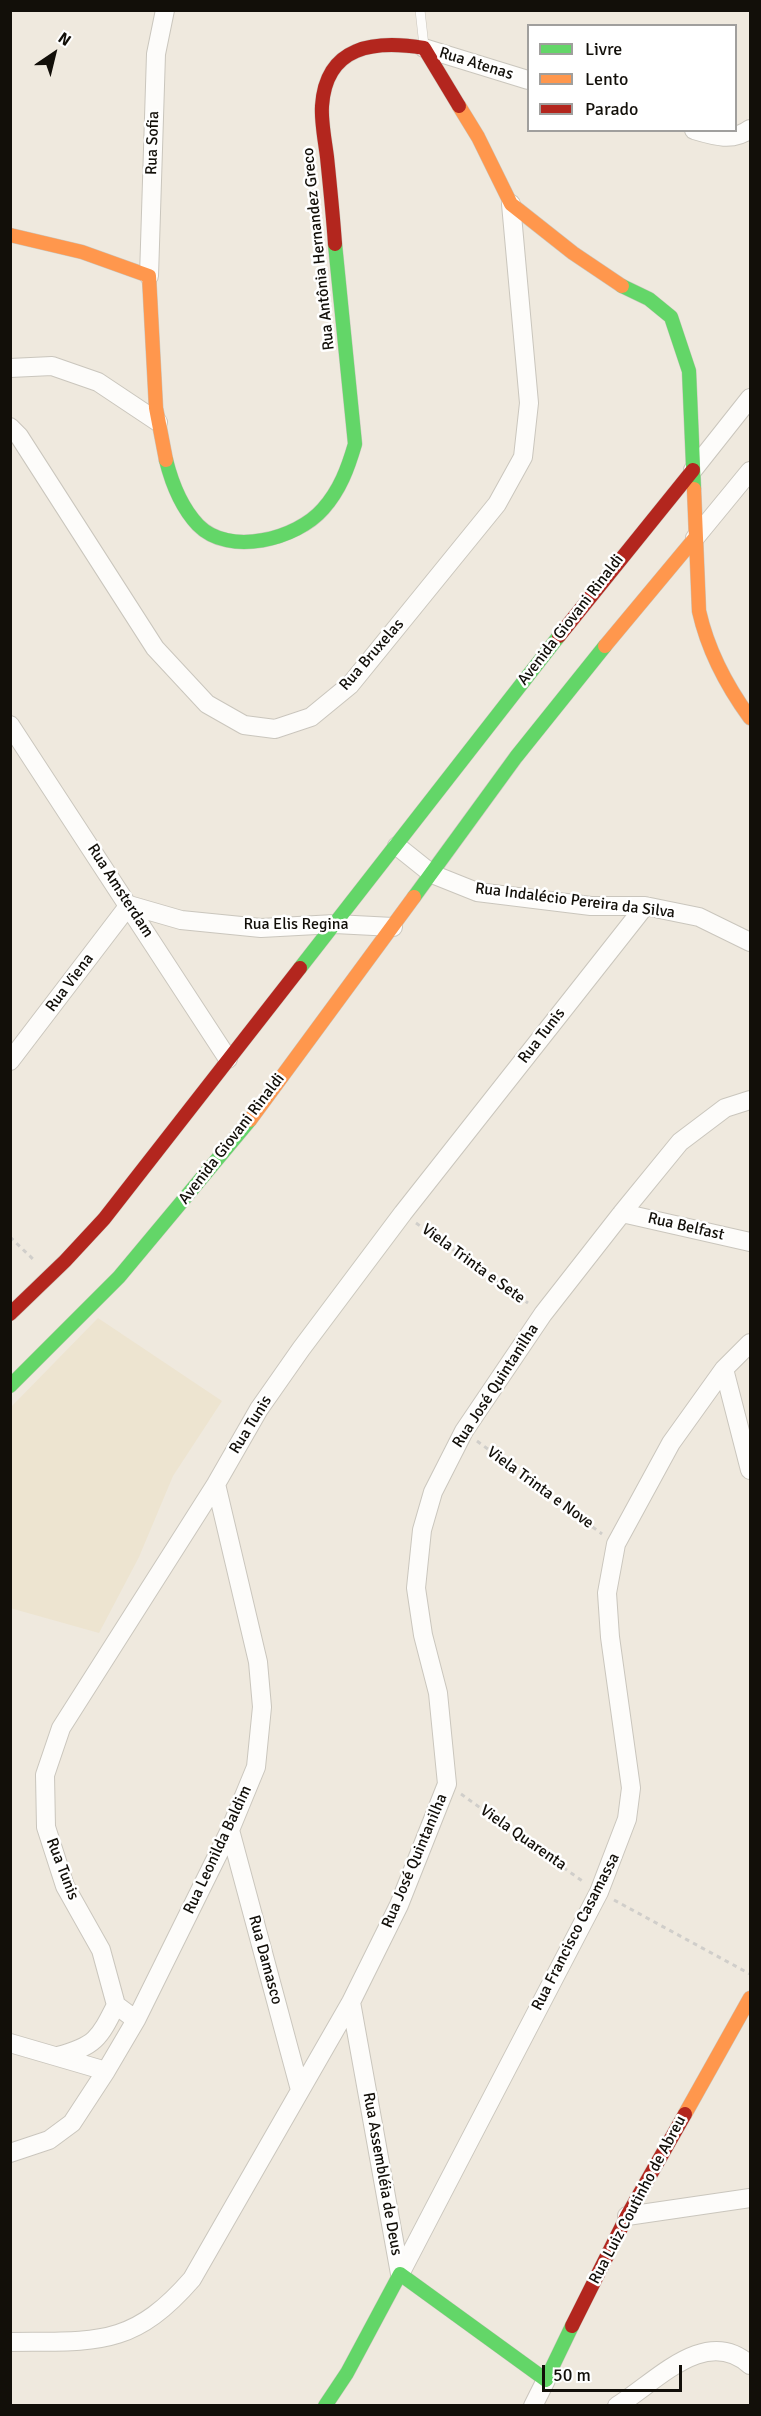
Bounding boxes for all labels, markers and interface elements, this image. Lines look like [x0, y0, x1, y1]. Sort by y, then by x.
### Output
north arrow [24, 24, 84, 84]
legend [527, 24, 737, 132]
text: N [54, 28, 75, 51]
text: Livre [585, 38, 622, 60]
street label: Rua Atenas [437, 44, 515, 84]
text: Lento [585, 68, 628, 90]
text: Parado [585, 98, 638, 120]
street label: Rua Sofia [142, 111, 164, 175]
street label: Rua Antônia Hernandez Greco [299, 147, 339, 351]
street label: Avenida Giovani Rinaldi [514, 551, 628, 689]
street label: Rua Bruxelas [336, 615, 408, 695]
street label: Rua Amsterdam [83, 841, 157, 941]
street label: Rua Indalécio Pereira da Silva [474, 879, 676, 923]
street label: Rua Elis Regina [243, 915, 349, 935]
street label: Rua Viena [42, 950, 98, 1016]
street label: Rua Tunis [514, 1004, 570, 1068]
street label: Avenida Giovani Rinaldi [175, 1070, 289, 1208]
street label: Rua Belfast [646, 1209, 726, 1245]
street label: Viela Trinta e Sete [417, 1220, 529, 1308]
street label: Rua José Quintanilha [449, 1320, 543, 1452]
street label: Rua Tunis [226, 1392, 276, 1458]
street label: Viela Trinta e Nove [483, 1443, 597, 1533]
street label: Rua Leonilda Baldim [180, 1783, 256, 1917]
street label: Rua José Quintanilha [378, 1791, 452, 1931]
street label: Viela Quarenta [476, 1801, 570, 1875]
street label: Rua Tunis [41, 1835, 83, 1903]
street label: Rua Francisco Casamassa [528, 1850, 624, 2014]
street label: Rua Damasco [244, 1913, 286, 2007]
street label: Rua Assembléia de Deus [358, 2091, 406, 2257]
street label: Rua Luiz Coutinho de Abreu [585, 2113, 691, 2287]
scale bar [545, 2353, 684, 2391]
text: 50 m [553, 2364, 591, 2386]

